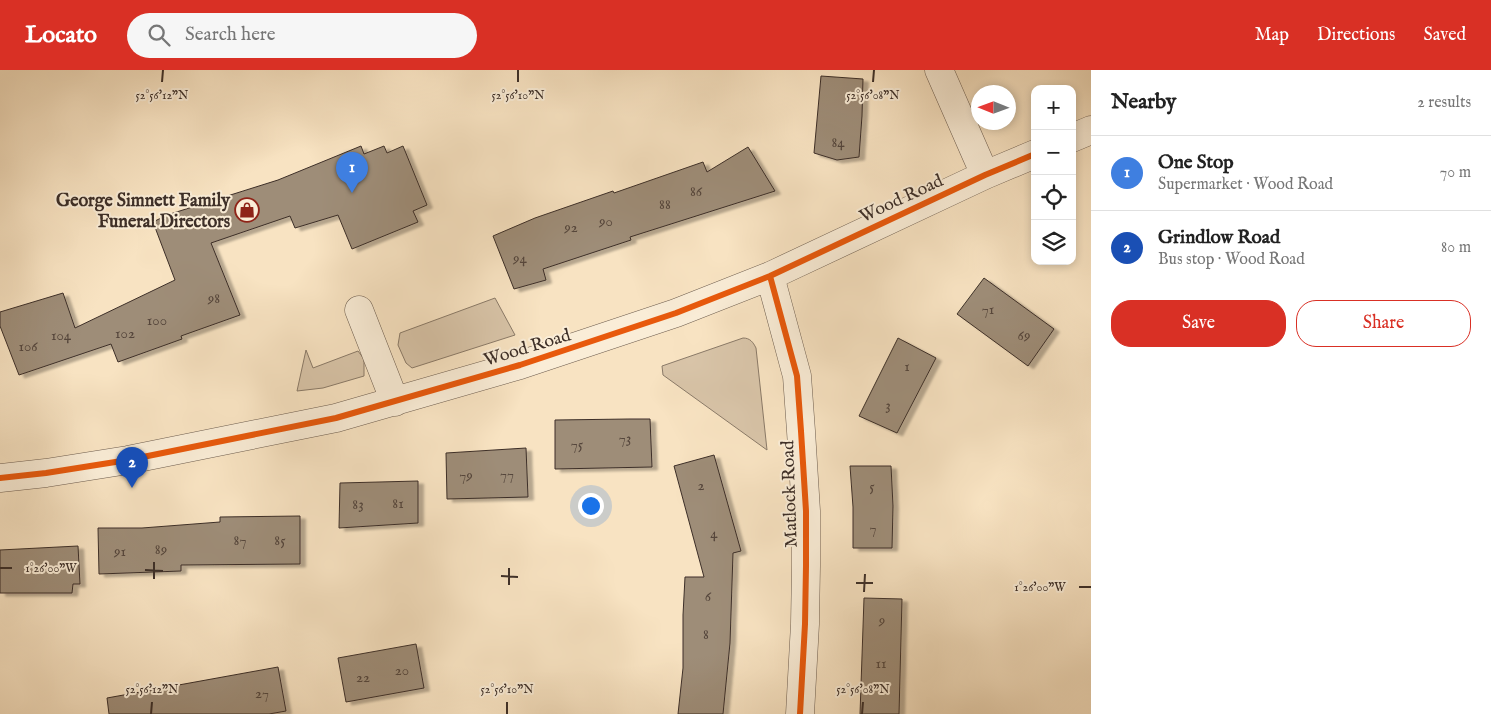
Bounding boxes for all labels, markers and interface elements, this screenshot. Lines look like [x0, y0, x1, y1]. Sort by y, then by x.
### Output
search box [127, 13, 477, 58]
text: Locato [25, 20, 97, 51]
icon: search [145, 21, 173, 49]
text: Search here [185, 23, 276, 47]
text: Map [1255, 24, 1289, 47]
text: Directions [1317, 24, 1395, 47]
text: Saved [1423, 24, 1466, 47]
north arrow [971, 85, 1016, 130]
map controls [1031, 85, 1076, 265]
button: + [1031, 85, 1076, 130]
text: 52°56'12"N [136, 88, 189, 103]
text: 52°56'10"N [491, 88, 545, 103]
text: 52°56'08"N [846, 88, 900, 103]
text: Nearby [1111, 89, 1176, 116]
text: 2 results [1417, 93, 1471, 113]
button: − [1031, 130, 1076, 175]
house number: 84 [831, 133, 845, 152]
text: One Stop [1158, 151, 1233, 175]
pin: 1 [336, 152, 368, 193]
text: 1 [1124, 163, 1130, 183]
text: 70 m [1440, 163, 1471, 183]
street label: Wood Road [856, 170, 948, 229]
button: locate [1031, 175, 1076, 220]
text: Supermarket · Wood Road [1158, 175, 1333, 195]
house number: 86 [690, 182, 703, 201]
place label: George Simnett Family Funeral Directors [56, 190, 231, 234]
house number: 88 [659, 195, 671, 214]
shop icon: George Simnett Family Funeral Directors [234, 197, 260, 223]
house number: 90 [598, 212, 613, 231]
house number: 92 [563, 218, 578, 237]
button: layers [1031, 220, 1076, 265]
text: Grindlow Road [1158, 226, 1280, 250]
text: 2 [1123, 238, 1131, 258]
text: 80 m [1441, 238, 1471, 258]
house number: 94 [512, 249, 528, 268]
text: Bus stop · Wood Road [1158, 250, 1305, 270]
house number: 98 [207, 289, 220, 308]
house number: 71 [982, 300, 994, 319]
button: Save [1111, 300, 1286, 347]
button: Share [1296, 300, 1471, 347]
house number: 100 [147, 311, 167, 330]
house number: 102 [115, 324, 135, 343]
street label: Wood Road [481, 324, 574, 373]
house number: 104 [51, 326, 72, 345]
house number: 69 [1018, 326, 1030, 345]
house number: 106 [18, 337, 38, 356]
house number: 1 [904, 357, 910, 376]
house number: 3 [885, 396, 891, 415]
house number: 73 [619, 429, 631, 448]
house number: 75 [571, 435, 584, 454]
street label: Matlock Road [777, 439, 804, 548]
pin: 2 [116, 447, 148, 488]
house number: 77 [500, 465, 514, 484]
house number: 79 [459, 466, 473, 485]
house number: 2 [697, 476, 705, 495]
house number: 5 [869, 477, 875, 496]
your location [578, 493, 604, 519]
house number: 81 [392, 494, 404, 513]
house number: 83 [352, 495, 364, 514]
house number: 7 [869, 519, 877, 538]
house number: 4 [710, 524, 718, 543]
house number: 87 [234, 531, 246, 550]
house number: 85 [274, 531, 286, 550]
house number: 89 [155, 540, 167, 559]
house number: 91 [113, 542, 126, 561]
text: 1°26'00"W [25, 561, 77, 576]
text: 1°26'00"W [1014, 580, 1066, 595]
house number: 6 [705, 587, 712, 606]
house number: 9 [878, 611, 885, 630]
house number: 8 [703, 625, 709, 644]
house number: 11 [875, 654, 887, 673]
house number: 20 [395, 661, 409, 680]
house number: 22 [356, 668, 370, 687]
text: 52°56'12"N [126, 682, 179, 697]
text: 52°56'10"N [480, 682, 534, 697]
text: 52°56'08"N [836, 682, 890, 697]
house number: 27 [255, 684, 269, 703]

